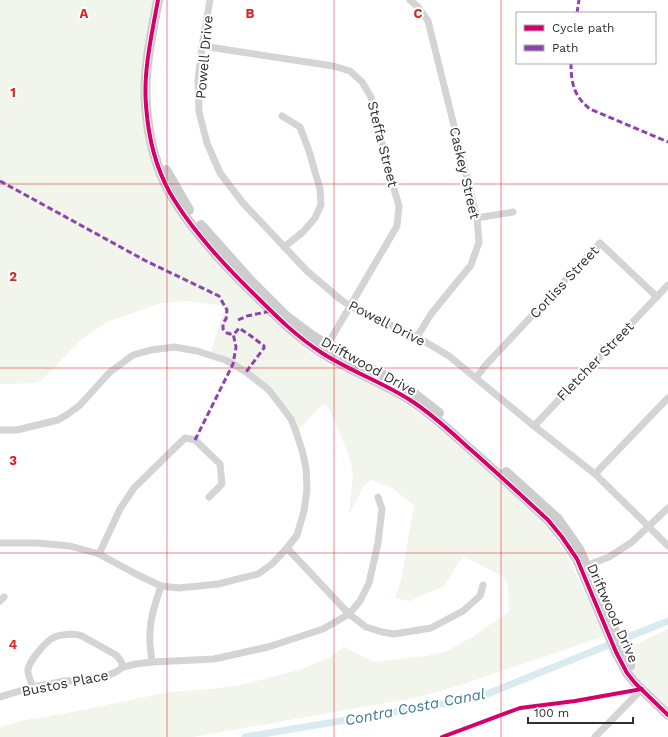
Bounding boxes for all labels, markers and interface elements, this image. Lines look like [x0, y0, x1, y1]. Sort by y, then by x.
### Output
text: A [80, 6, 89, 21]
text: B [246, 6, 255, 21]
text: C [414, 6, 423, 21]
legend [516, 12, 656, 64]
street label: Powell Drive [192, 15, 216, 99]
text: Cycle path [552, 21, 614, 35]
text: Path [552, 41, 578, 55]
text: 1 [10, 85, 16, 100]
street label: Steffa Street [365, 99, 401, 189]
street label: Caskey Street [447, 125, 483, 221]
street label: Corliss Street [526, 242, 602, 322]
text: 2 [9, 269, 17, 284]
street label: Powell Drive [346, 297, 428, 349]
street label: Fletcher Street [553, 318, 637, 404]
street label: Driftwood Drive [318, 333, 420, 399]
text: 3 [9, 453, 17, 468]
street label: Driftwood Drive [584, 561, 642, 665]
text: 4 [9, 637, 18, 652]
street label: Bustos Place [20, 667, 110, 699]
water label: Contra Costa Canal [343, 684, 487, 729]
scale bar [528, 699, 633, 725]
text: 100 m [534, 706, 569, 720]

